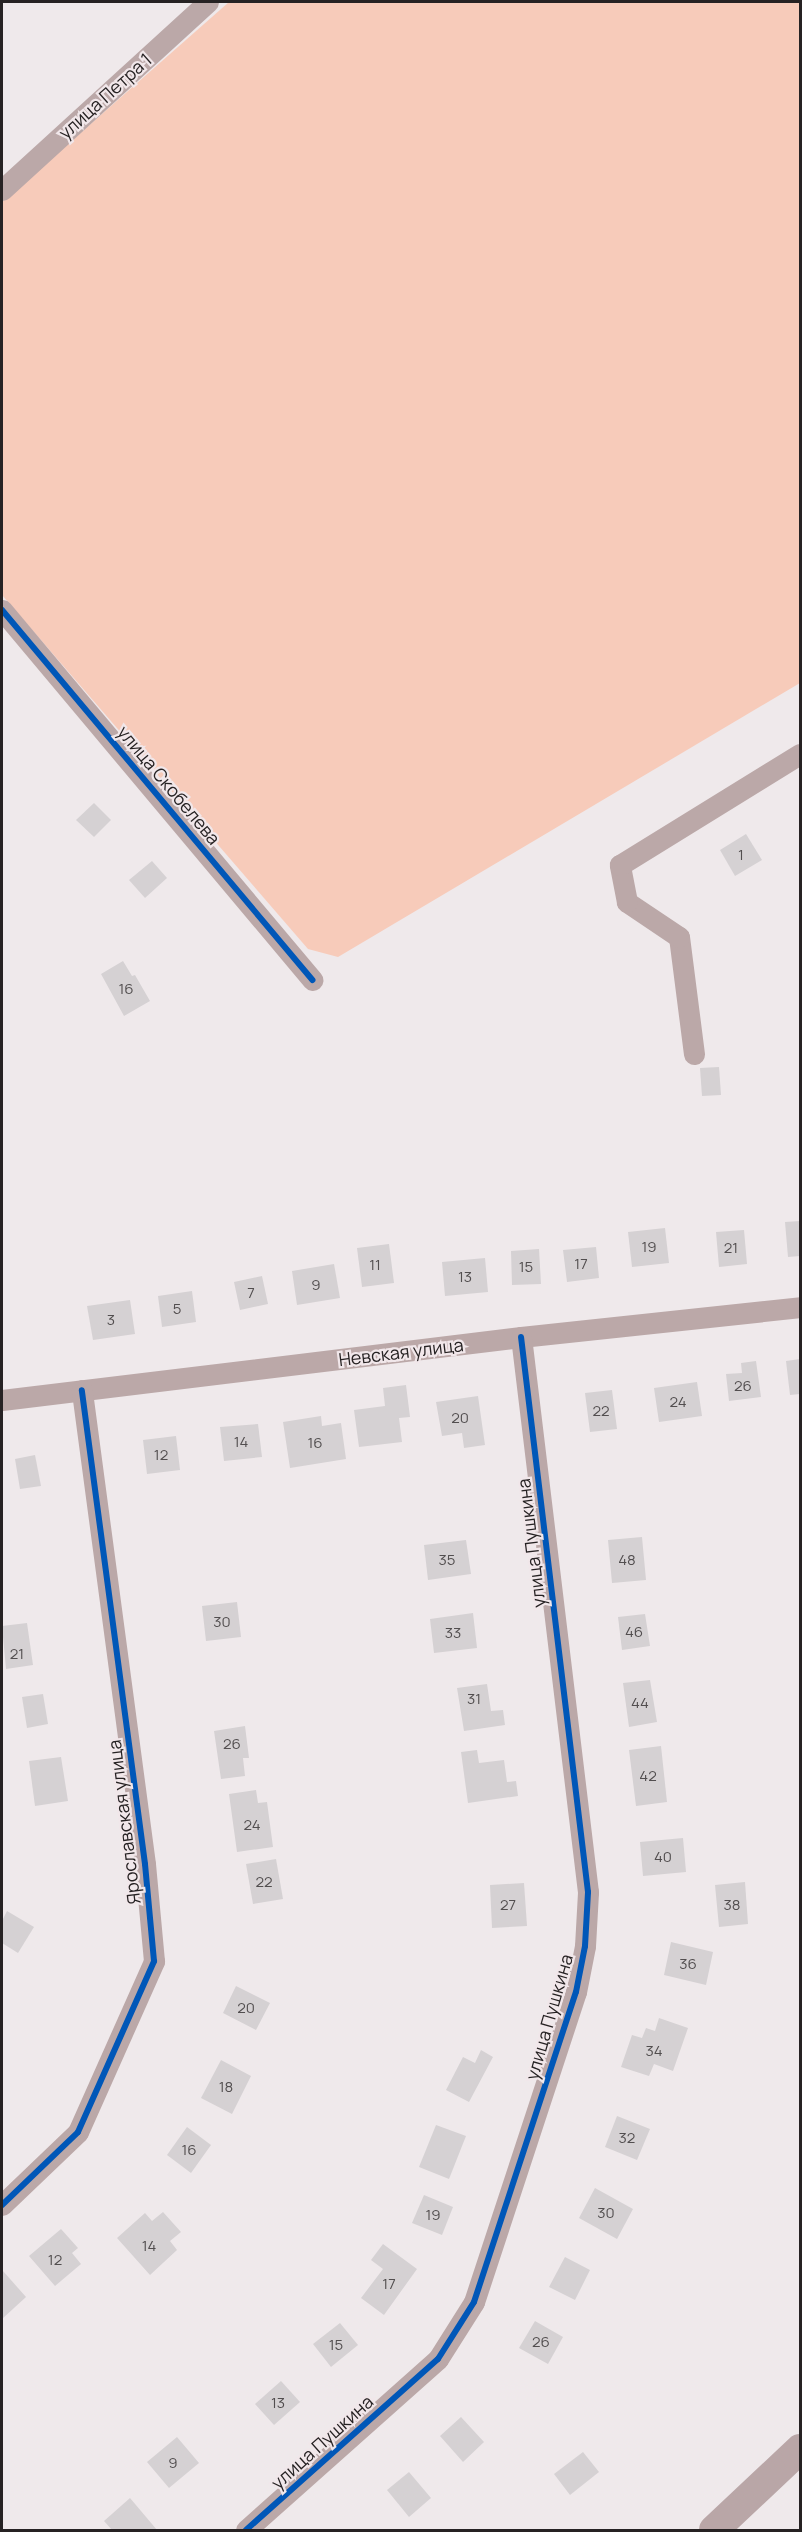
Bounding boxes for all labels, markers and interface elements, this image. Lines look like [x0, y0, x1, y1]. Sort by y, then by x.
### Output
street label: улица Петра 1 [54, 49, 156, 143]
street label: улица Скобелева [113, 721, 225, 849]
house number: 1 [738, 846, 744, 864]
house number: 16 [118, 980, 134, 998]
house number: 19 [641, 1238, 657, 1256]
house number: 21 [724, 1239, 738, 1257]
house number: 17 [574, 1255, 588, 1273]
house number: 11 [369, 1256, 381, 1274]
house number: 15 [519, 1258, 533, 1276]
house number: 13 [458, 1268, 472, 1286]
house number: 9 [311, 1276, 321, 1294]
house number: 7 [247, 1284, 255, 1302]
house number: 5 [173, 1300, 181, 1318]
house number: 3 [107, 1311, 115, 1329]
street label: Невская улица [337, 1334, 465, 1370]
house number: 26 [734, 1377, 752, 1395]
house number: 24 [669, 1393, 687, 1411]
house number: 22 [592, 1402, 610, 1420]
house number: 20 [451, 1409, 469, 1427]
house number: 14 [234, 1433, 248, 1451]
house number: 16 [307, 1434, 323, 1452]
house number: 12 [154, 1446, 168, 1464]
street label: улица Пушкина [512, 1477, 550, 1609]
house number: 35 [439, 1551, 455, 1569]
house number: 48 [618, 1551, 636, 1569]
house number: 30 [213, 1613, 231, 1631]
house number: 46 [625, 1623, 643, 1641]
house number: 33 [445, 1624, 461, 1642]
house number: 21 [10, 1645, 24, 1663]
house number: 31 [467, 1690, 481, 1708]
house number: 44 [631, 1694, 649, 1712]
house number: 26 [223, 1735, 241, 1753]
street label: Ярославская улица [103, 1738, 145, 1906]
house number: 42 [639, 1767, 657, 1785]
house number: 24 [243, 1816, 261, 1834]
house number: 40 [654, 1848, 672, 1866]
house number: 22 [255, 1873, 273, 1891]
house number: 27 [500, 1896, 516, 1914]
house number: 38 [723, 1896, 741, 1914]
street label: улица Пушкина [521, 1952, 577, 2082]
house number: 36 [679, 1955, 697, 1973]
house number: 20 [237, 1999, 255, 2017]
house number: 34 [645, 2042, 663, 2060]
house number: 18 [219, 2078, 233, 2096]
house number: 32 [619, 2129, 635, 2147]
house number: 16 [181, 2141, 197, 2159]
house number: 30 [597, 2204, 615, 2222]
house number: 19 [425, 2206, 441, 2224]
house number: 14 [142, 2237, 156, 2255]
house number: 12 [48, 2251, 62, 2269]
house number: 17 [382, 2275, 396, 2293]
house number: 26 [532, 2333, 550, 2351]
house number: 15 [329, 2336, 343, 2354]
street label: улица Пушкина [267, 2391, 377, 2493]
house number: 13 [271, 2394, 285, 2412]
house number: 9 [168, 2454, 178, 2472]

